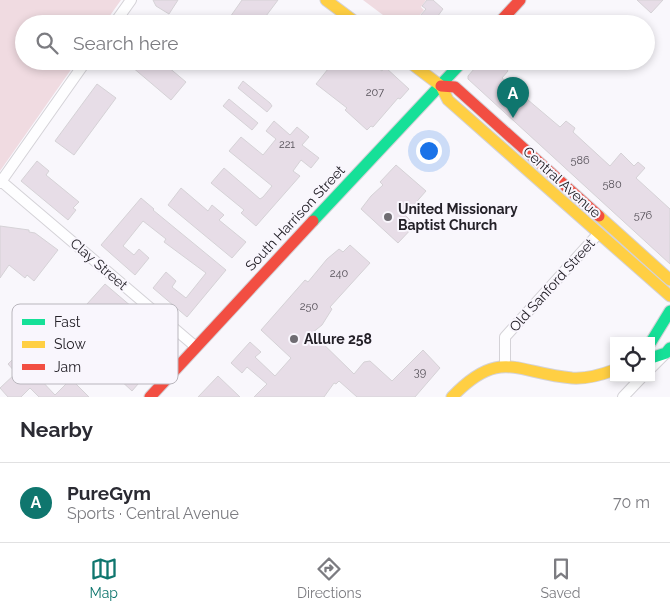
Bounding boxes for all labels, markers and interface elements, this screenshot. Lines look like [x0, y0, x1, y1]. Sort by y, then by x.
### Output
search box [15, 15, 655, 70]
icon: search [33, 29, 61, 57]
text: Search here [73, 32, 179, 54]
pin: A [497, 77, 529, 118]
house number: 207 [366, 86, 384, 99]
house number: 221 [279, 138, 295, 151]
your location [416, 138, 442, 164]
street label: Central Avenue [520, 143, 604, 221]
house number: 586 [570, 154, 590, 167]
street label: South Harrison Street [242, 162, 348, 274]
house number: 580 [602, 178, 622, 191]
place label: United Missionary Baptist Church [398, 201, 518, 233]
house number: 576 [634, 209, 653, 222]
marker: United Missionary Baptist Church [382, 211, 394, 223]
street label: Clay Street [67, 235, 131, 293]
street label: Old Sanford Street [506, 235, 598, 335]
house number: 240 [330, 267, 348, 280]
house number: 250 [300, 300, 318, 313]
legend [12, 304, 178, 384]
text: Fast [54, 314, 81, 330]
place label: Allure 258 [304, 331, 372, 347]
marker: Allure 258 [288, 333, 300, 345]
text: Slow [54, 336, 86, 352]
map controls [610, 337, 655, 382]
button: locate [610, 337, 655, 382]
text: Jam [54, 359, 81, 375]
house number: 39 [414, 366, 426, 379]
text: Nearby [20, 417, 93, 442]
text: PureGym [67, 482, 151, 504]
text: A [31, 493, 41, 512]
text: 70 m [613, 493, 650, 512]
text: Sports · Central Avenue [67, 504, 239, 523]
tab: Map [89, 555, 118, 601]
tab: Directions [297, 555, 362, 601]
tab: Saved [540, 555, 581, 601]

